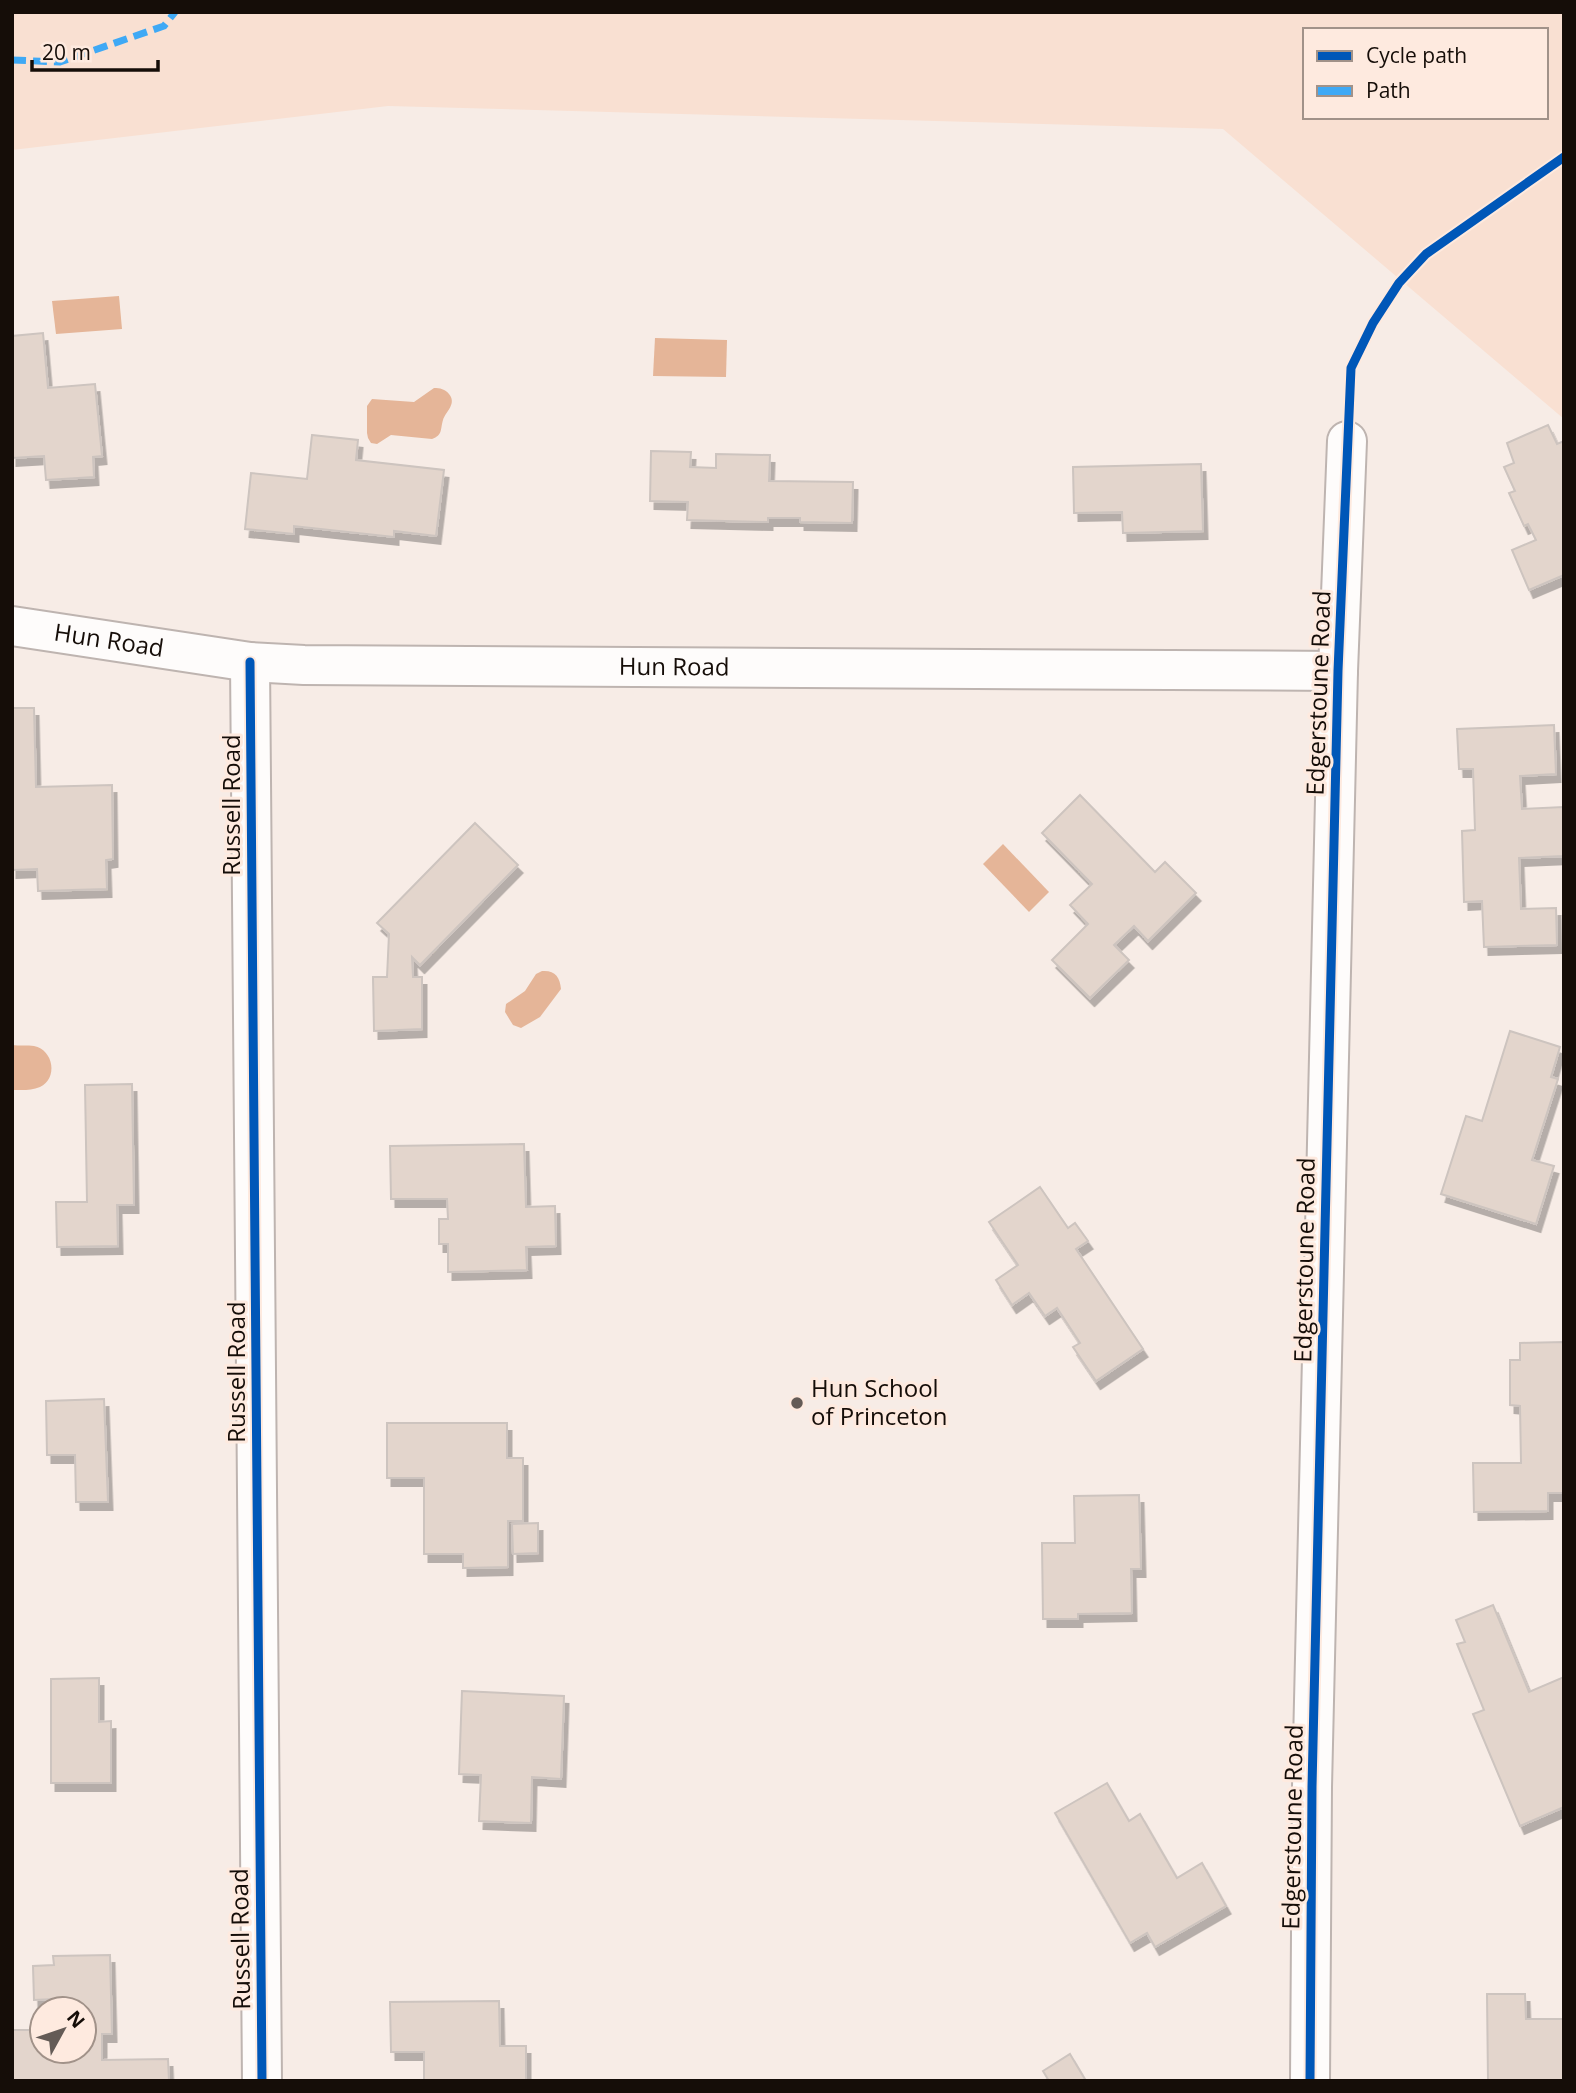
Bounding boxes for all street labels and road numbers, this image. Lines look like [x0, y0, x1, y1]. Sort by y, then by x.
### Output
street label: Edgerstoune Road [1297, 590, 1338, 796]
street label: Hun Road [52, 615, 166, 664]
street label: Hun Road [619, 649, 730, 682]
street label: Russell Road [214, 734, 247, 876]
street label: Edgerstoune Road [1285, 1157, 1322, 1363]
street label: Russell Road [219, 1301, 252, 1443]
street label: Edgerstoune Road [1273, 1724, 1310, 1930]
street label: Russell Road [222, 1868, 257, 2010]

